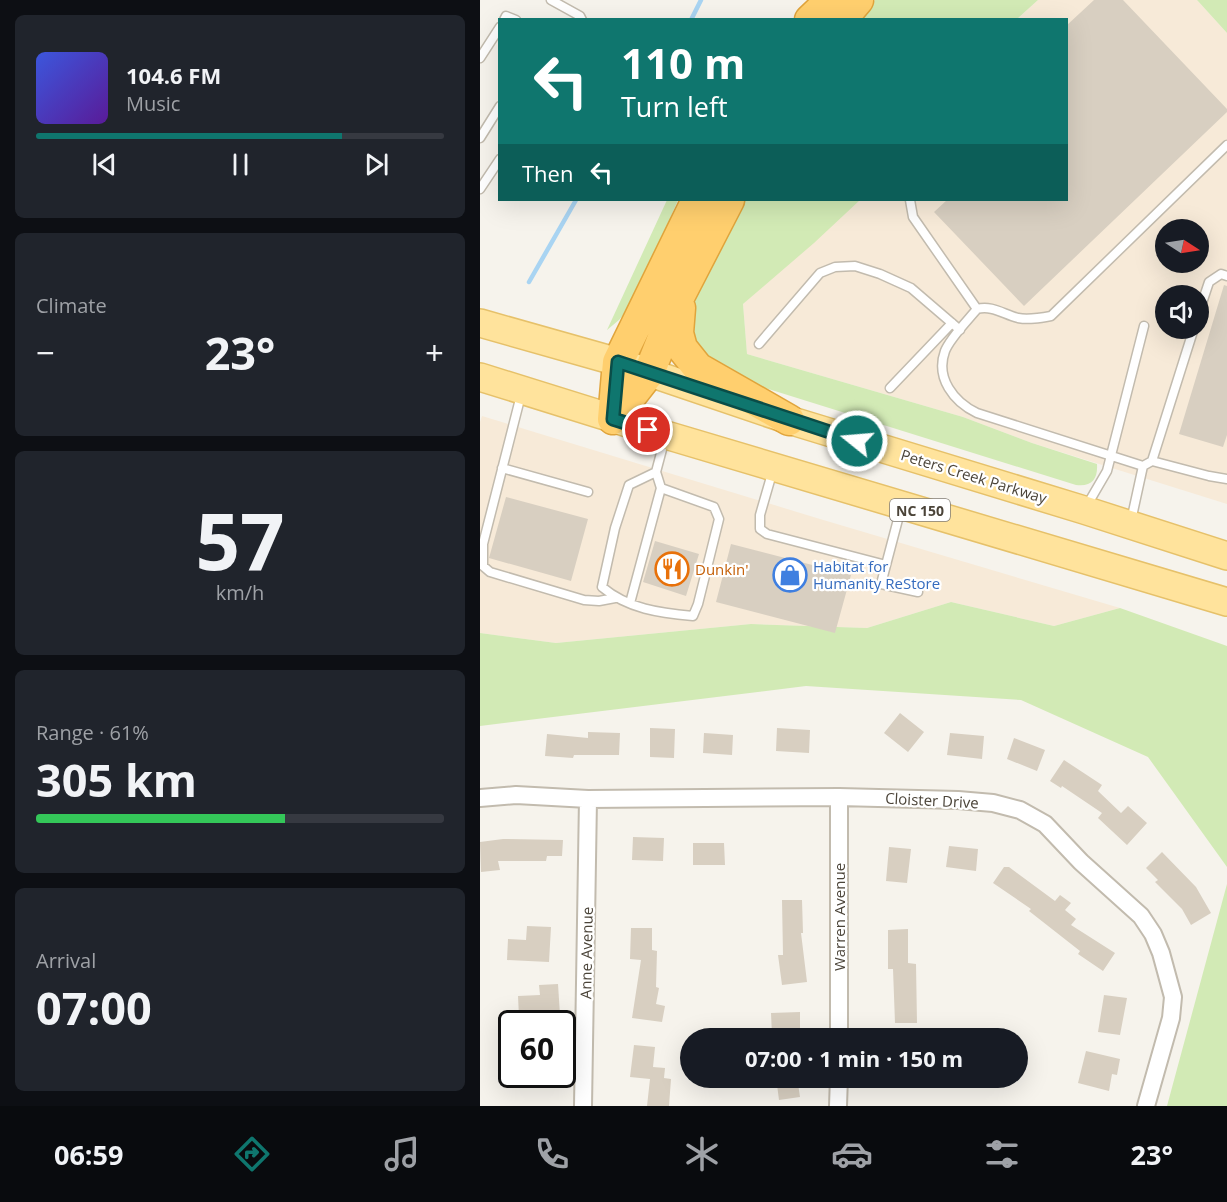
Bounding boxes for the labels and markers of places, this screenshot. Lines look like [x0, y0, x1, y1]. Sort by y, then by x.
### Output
pin [622, 404, 673, 455]
restaurant icon: Dunkin' [654, 551, 690, 587]
place label: Habitat for Humanity ReStore [813, 556, 940, 593]
shop icon: Habitat for Humanity ReStore [772, 557, 808, 593]
place label: Dunkin' [695, 559, 748, 579]

